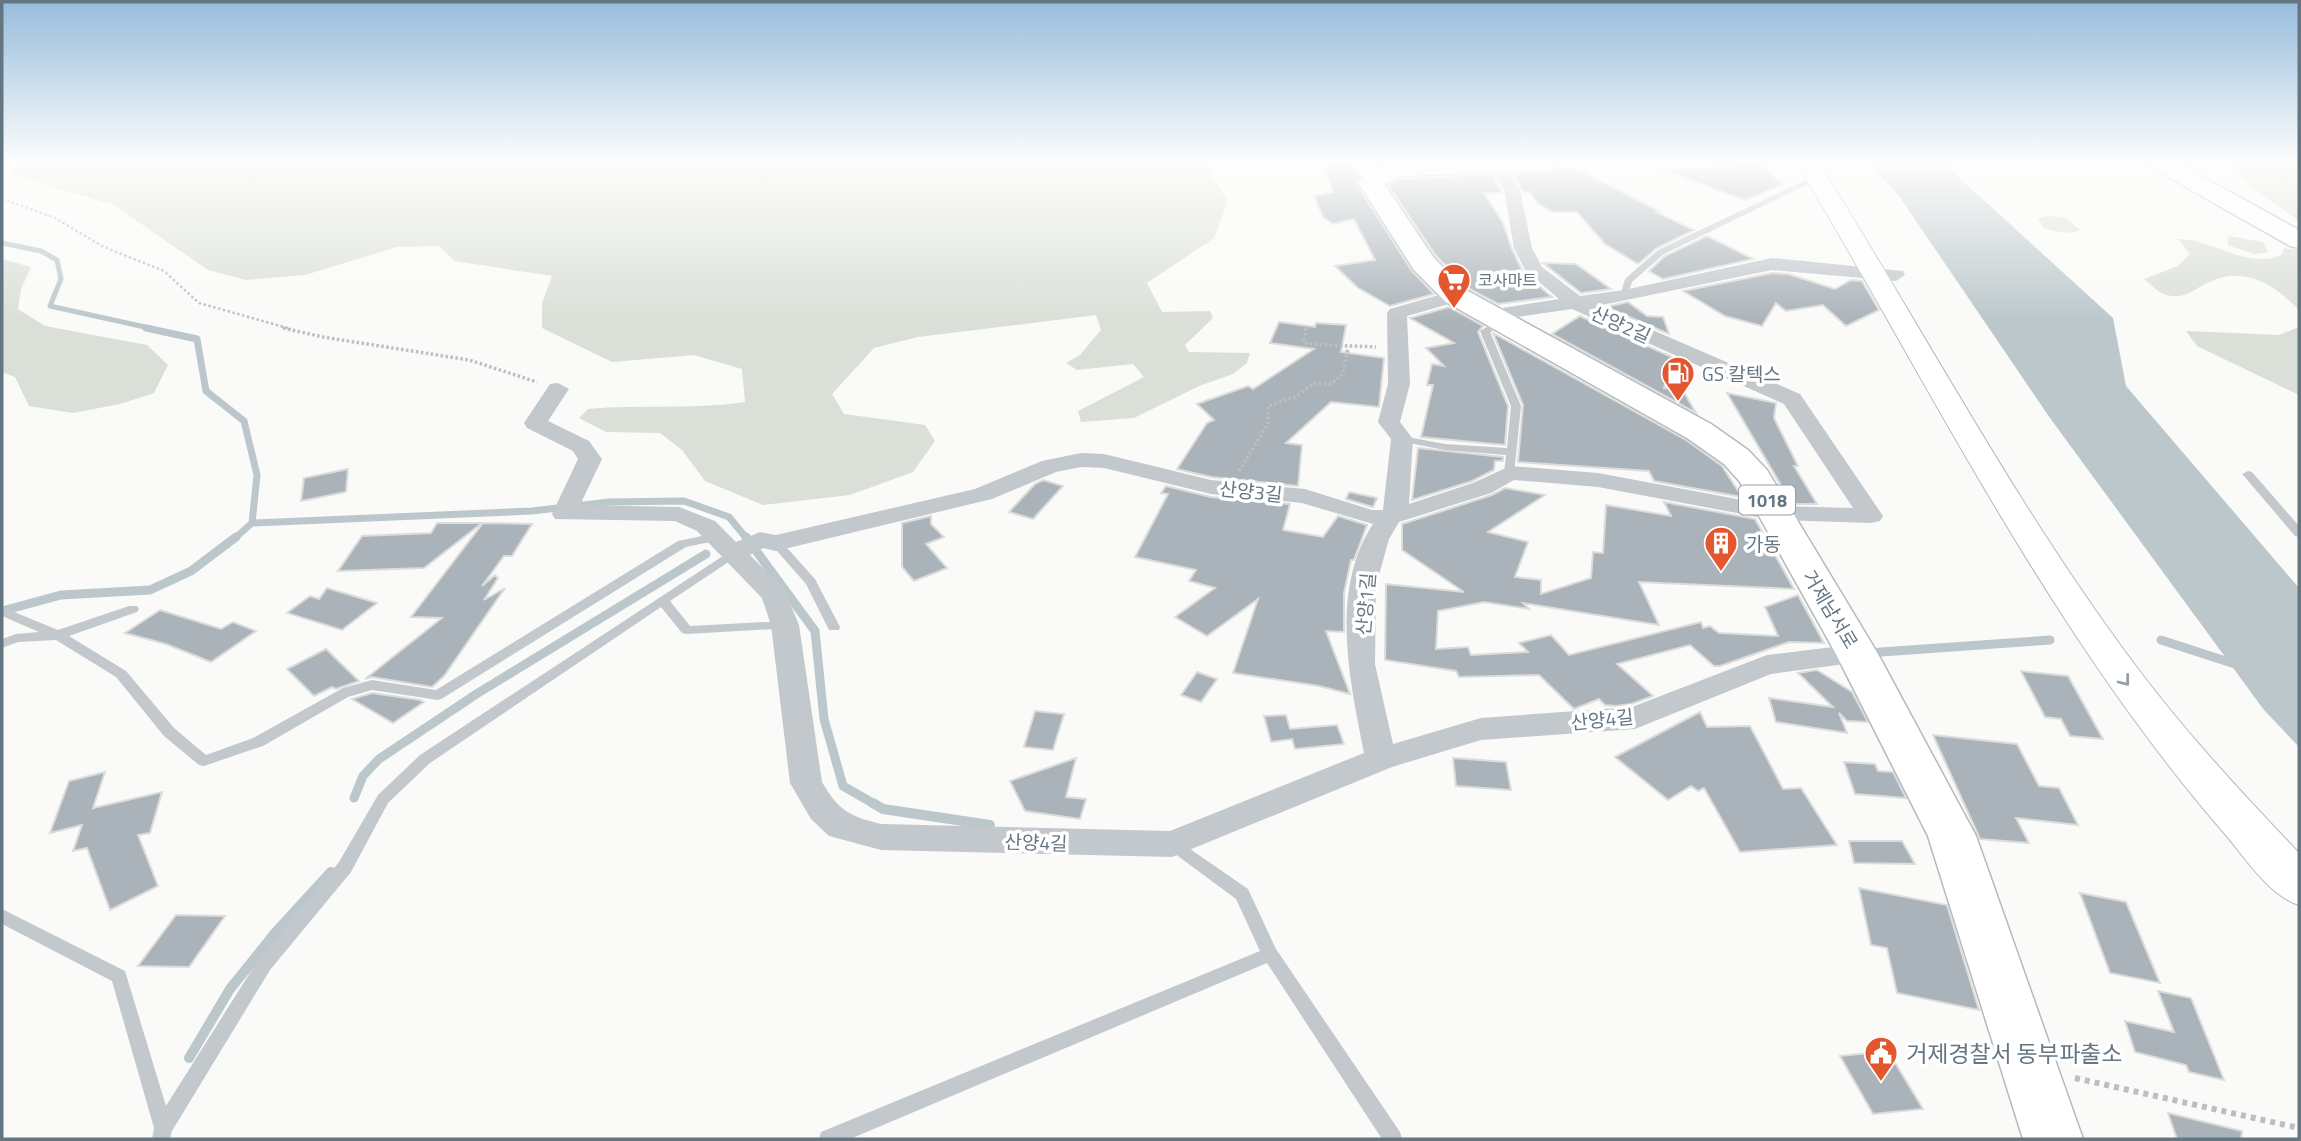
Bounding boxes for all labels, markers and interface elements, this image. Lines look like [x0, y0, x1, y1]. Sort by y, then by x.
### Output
supermarket icon: 코사마트 [1435, 261, 1473, 310]
place label: 코사마트 [1478, 268, 1537, 292]
street label: 산양2길 [1586, 298, 1656, 350]
fuel station icon: GS 칼텍스 [1659, 354, 1697, 403]
place label: GS 칼텍스 [1702, 359, 1781, 388]
street label: 산양3길 [1218, 473, 1284, 509]
road number: 1018 [1739, 486, 1795, 514]
building icon: 가동 [1702, 524, 1740, 573]
place label: 가동 [1746, 529, 1781, 558]
street label: 거제남서로 [1796, 564, 1866, 654]
street label: 산양1길 [1348, 571, 1382, 637]
one-way arrow [2117, 673, 2130, 685]
street label: 산양4길 [1569, 701, 1635, 737]
street label: 산양4길 [1004, 826, 1068, 858]
public building icon: 거제경찰서 동부파출소 [1862, 1034, 1900, 1083]
place label: 거제경찰서 동부파출소 [1906, 1036, 2123, 1071]

